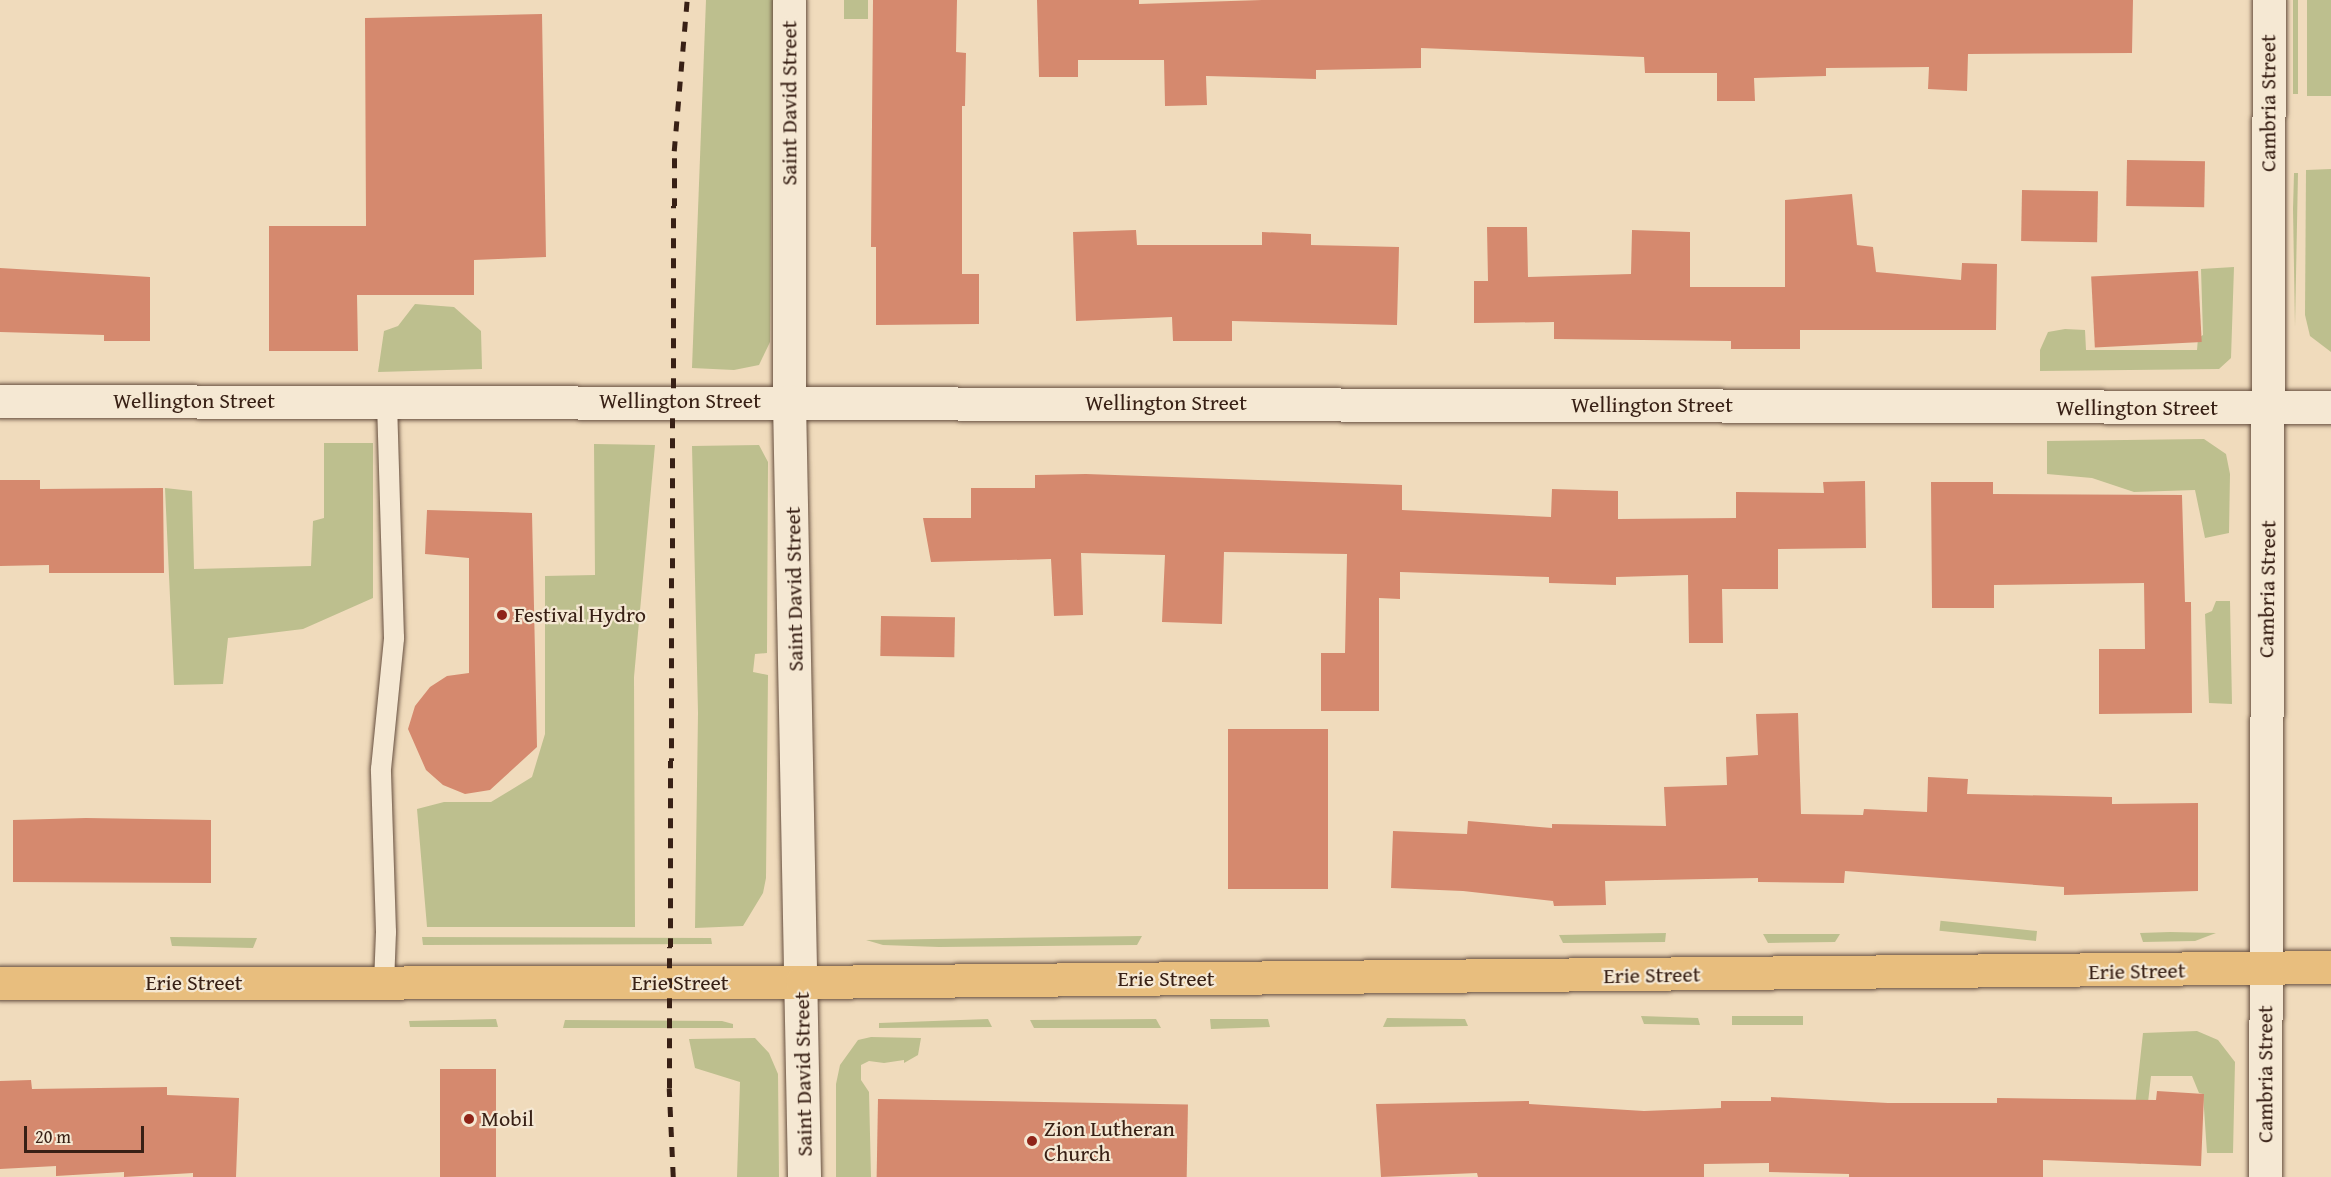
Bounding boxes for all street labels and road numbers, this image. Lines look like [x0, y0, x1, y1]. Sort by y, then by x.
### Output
street label: Saint David Street [776, 20, 802, 186]
street label: Cambria Street [2255, 34, 2281, 172]
street label: Wellington Street [113, 388, 275, 414]
street label: Wellington Street [599, 388, 761, 414]
street label: Wellington Street [1085, 390, 1247, 416]
street label: Wellington Street [1571, 392, 1733, 418]
street label: Wellington Street [2056, 395, 2218, 421]
street label: Saint David Street [779, 506, 809, 672]
street label: Cambria Street [2253, 520, 2281, 658]
street label: Erie Street [2088, 957, 2186, 985]
street label: Erie Street [1603, 961, 1701, 989]
street label: Erie Street [1117, 966, 1215, 992]
street label: Erie Street [145, 970, 243, 996]
street label: Erie Street [631, 970, 729, 996]
street label: Saint David Street [788, 991, 818, 1157]
street label: Cambria Street [2252, 1005, 2278, 1143]

